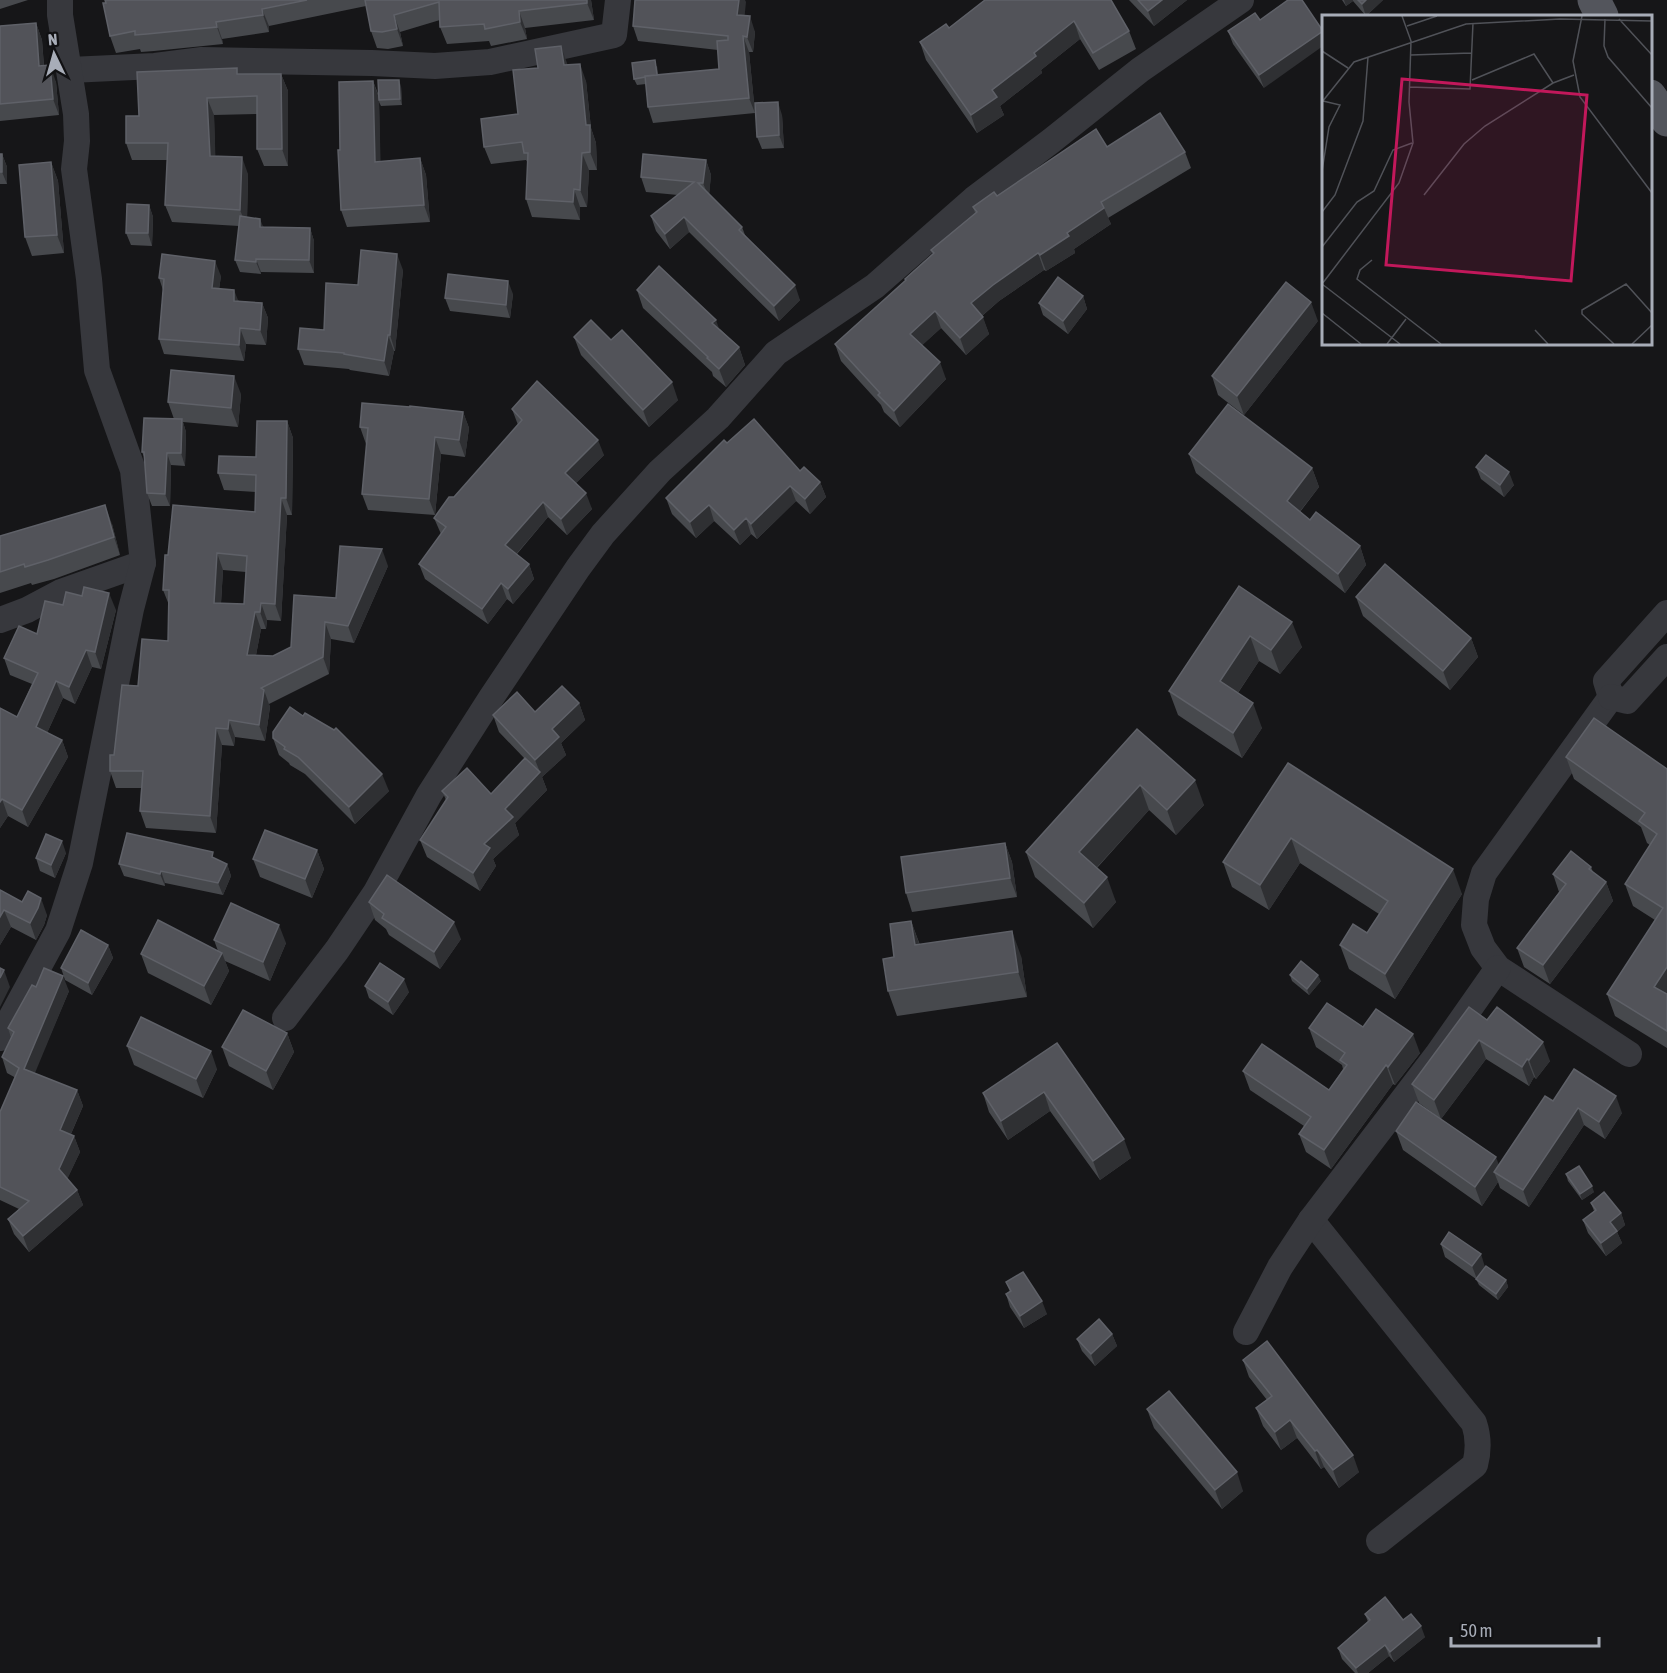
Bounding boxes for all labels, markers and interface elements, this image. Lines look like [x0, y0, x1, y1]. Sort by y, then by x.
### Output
inset map [1322, 15, 1652, 345]
north arrow [24, 24, 84, 84]
text: N [47, 30, 58, 48]
scale bar [1451, 1610, 1600, 1648]
text: 50 m [1460, 1620, 1492, 1641]

